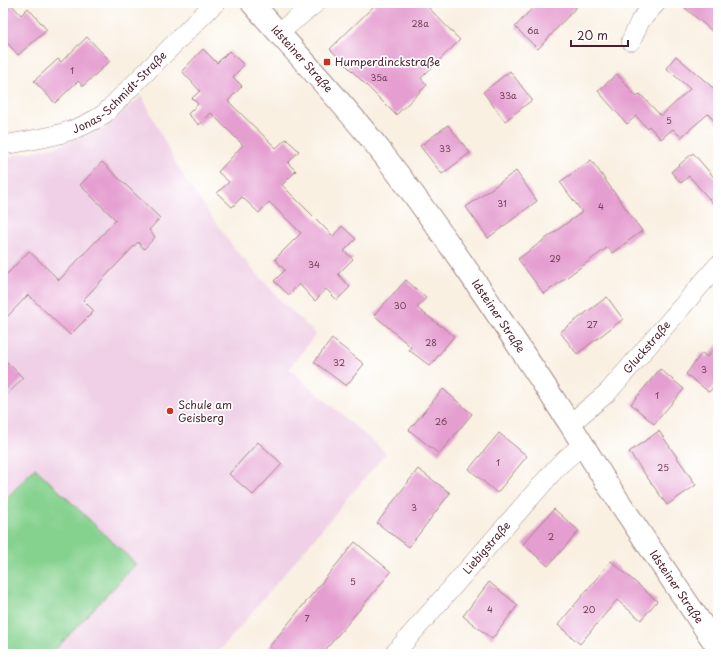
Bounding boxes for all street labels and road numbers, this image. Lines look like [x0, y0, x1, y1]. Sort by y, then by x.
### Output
street label: Idsteiner Straße [268, 21, 337, 96]
street label: Jonas-Schmidt-Straße [70, 47, 170, 137]
street label: Idsteiner Straße [468, 276, 530, 356]
street label: Gluckstraße [619, 317, 674, 377]
street label: Liebigstraße [458, 517, 514, 578]
street label: Idsteiner Straße [646, 546, 708, 627]

